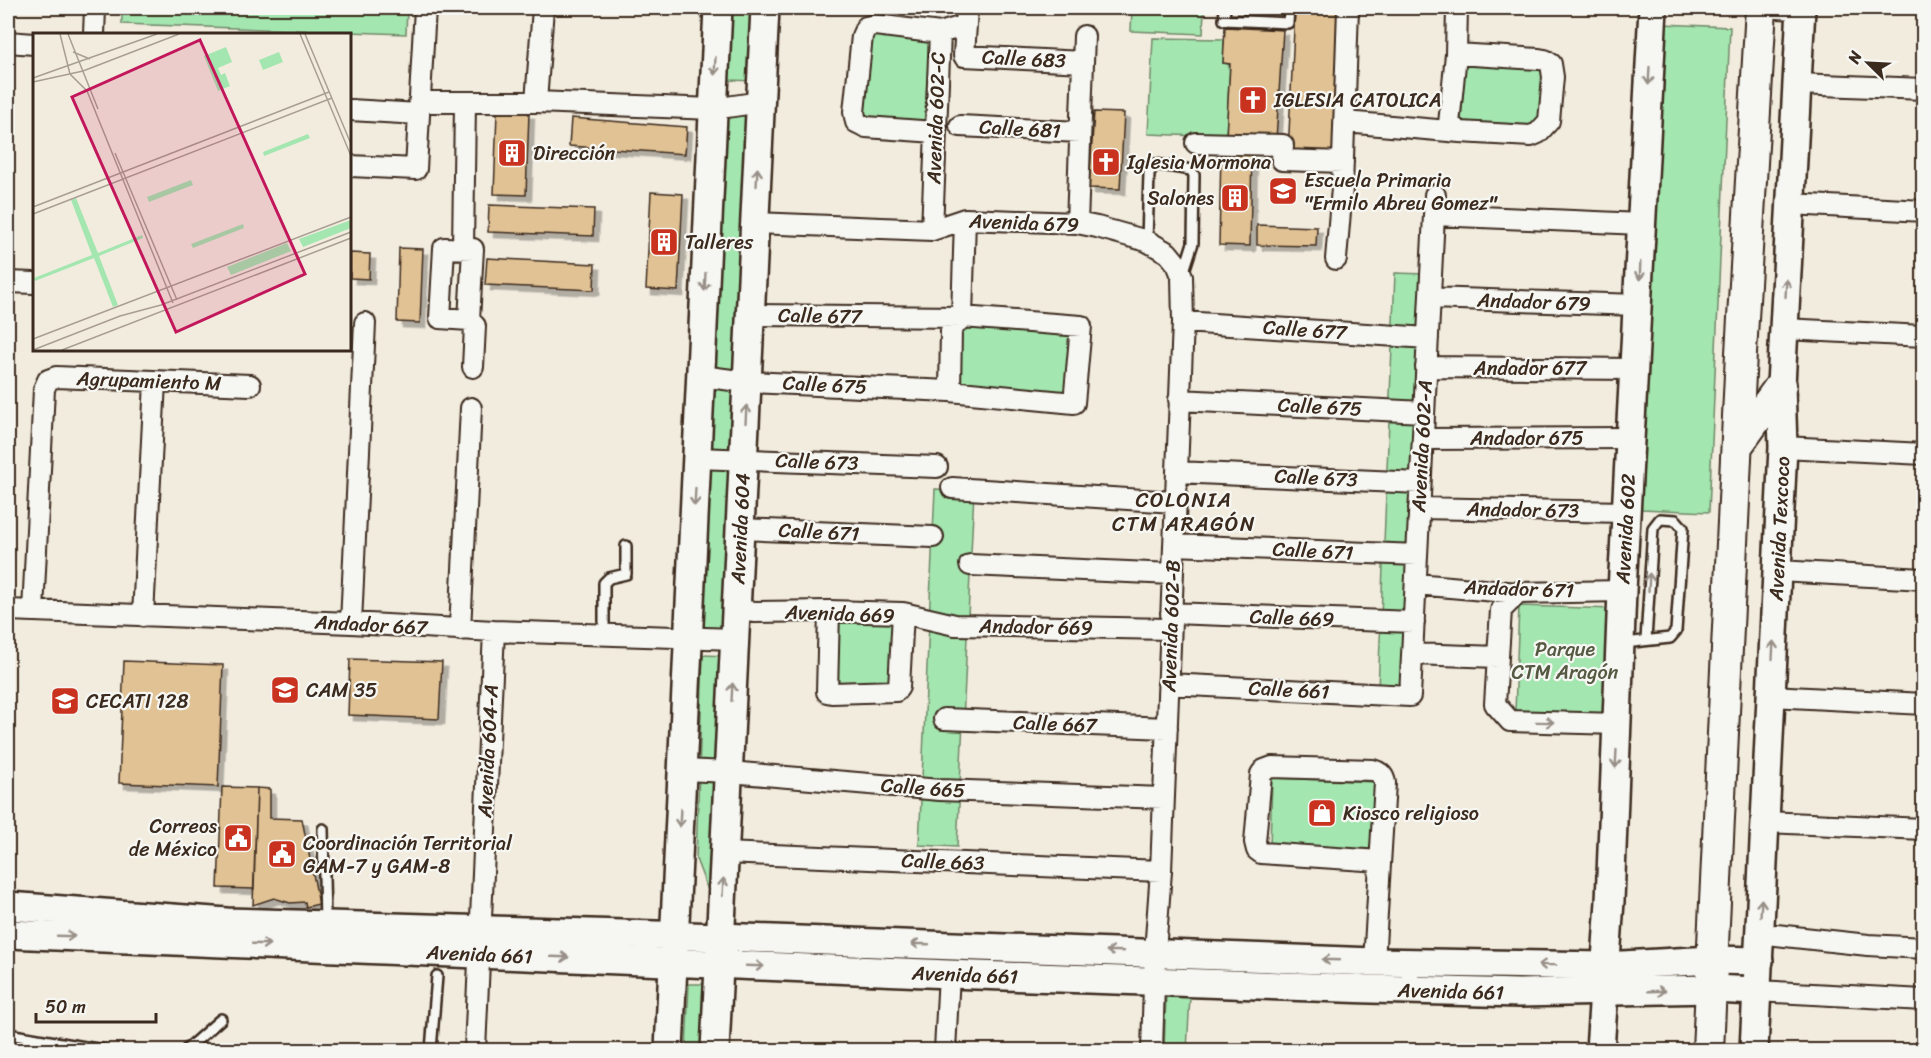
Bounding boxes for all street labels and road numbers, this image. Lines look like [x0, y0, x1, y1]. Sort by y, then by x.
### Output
street label: Calle 683 [981, 39, 1067, 79]
street label: Avenida 602-C [916, 51, 956, 186]
street label: Calle 681 [978, 109, 1062, 149]
street label: Avenida 679 [968, 204, 1079, 242]
street label: Andador 679 [1476, 282, 1591, 321]
street label: Calle 677 [778, 298, 864, 334]
street label: Calle 677 [1262, 310, 1349, 350]
street label: Andador 677 [1473, 351, 1588, 386]
street label: Agrupamiento M [75, 361, 222, 401]
street label: Calle 675 [782, 365, 868, 405]
street label: Avenida 602-A [1401, 379, 1443, 514]
street label: Calle 675 [1277, 387, 1363, 427]
street label: Andador 675 [1469, 421, 1584, 456]
street label: Calle 673 [775, 443, 859, 481]
street label: Avenida Texcoco [1758, 455, 1800, 603]
street label: Calle 673 [1274, 458, 1358, 498]
street label: Avenida 604 [720, 472, 760, 586]
street label: Avenida 602 [1605, 472, 1646, 586]
street label: Andador 673 [1466, 492, 1579, 528]
street label: Calle 671 [778, 512, 860, 552]
street label: Calle 671 [1272, 531, 1354, 571]
street label: Avenida 602-B [1151, 559, 1191, 694]
street label: Andador 671 [1462, 570, 1575, 608]
street label: Avenida 669 [784, 595, 895, 633]
street label: Calle 669 [1249, 599, 1335, 637]
street label: Andador 667 [313, 605, 430, 646]
street label: Andador 669 [978, 608, 1093, 645]
street label: Calle 661 [1248, 670, 1330, 710]
street label: Avenida 604-A [467, 683, 509, 820]
street label: Calle 667 [1013, 705, 1099, 743]
street label: Calle 665 [880, 768, 966, 808]
street label: Calle 663 [901, 843, 985, 881]
street label: Avenida 661 [425, 934, 533, 974]
street label: Avenida 661 [910, 955, 1019, 994]
street label: Avenida 661 [1396, 972, 1504, 1010]

